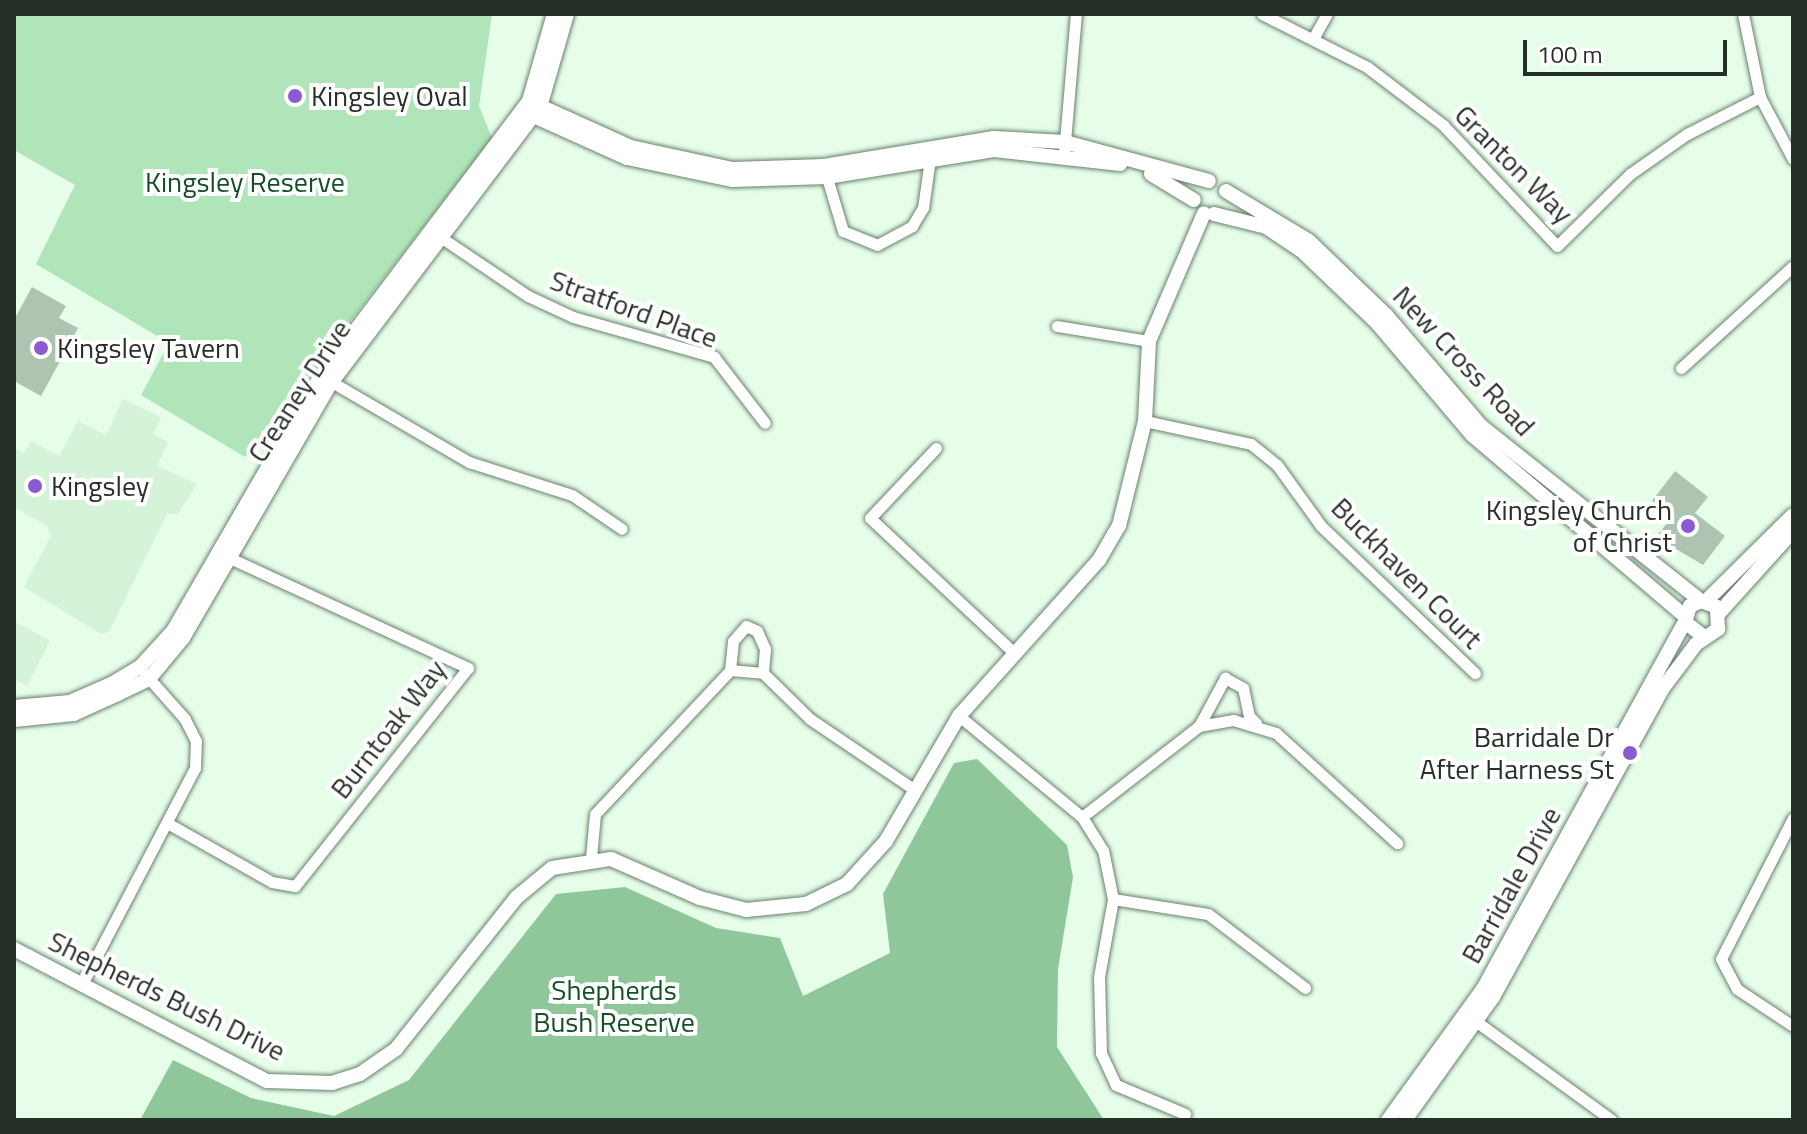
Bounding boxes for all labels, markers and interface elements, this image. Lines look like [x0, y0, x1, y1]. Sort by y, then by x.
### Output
scale bar [1527, 24, 1731, 74]
text: 100 m [1537, 36, 1603, 72]
place label: Kingsley Oval [311, 79, 468, 113]
marker: Kingsley Oval [286, 87, 304, 105]
street label: Granton Way [1448, 98, 1580, 230]
park label: Kingsley Reserve [145, 165, 345, 199]
street label: Stratford Place [546, 263, 722, 355]
street label: New Cross Road [1386, 279, 1542, 443]
street label: Creaney Drive [241, 314, 357, 468]
place label: Kingsley Tavern [57, 331, 240, 365]
marker: Kingsley Tavern [32, 339, 50, 357]
place label: Kingsley [51, 469, 149, 503]
marker: Kingsley [26, 477, 44, 495]
street label: Buckhaven Court [1325, 491, 1489, 655]
place label: Kingsley Church of Christ [1486, 493, 1672, 559]
marker: Kingsley Church of Christ [1679, 517, 1697, 535]
street label: Burntoak Way [323, 653, 453, 805]
place label: Barridale Dr After Harness St [1420, 720, 1614, 786]
marker: Barridale Dr After Harness St [1621, 744, 1639, 762]
street label: Barridale Drive [1454, 801, 1568, 969]
street label: Shepherds Bush Drive [43, 924, 291, 1068]
park label: Shepherds Bush Reserve [533, 973, 695, 1039]

